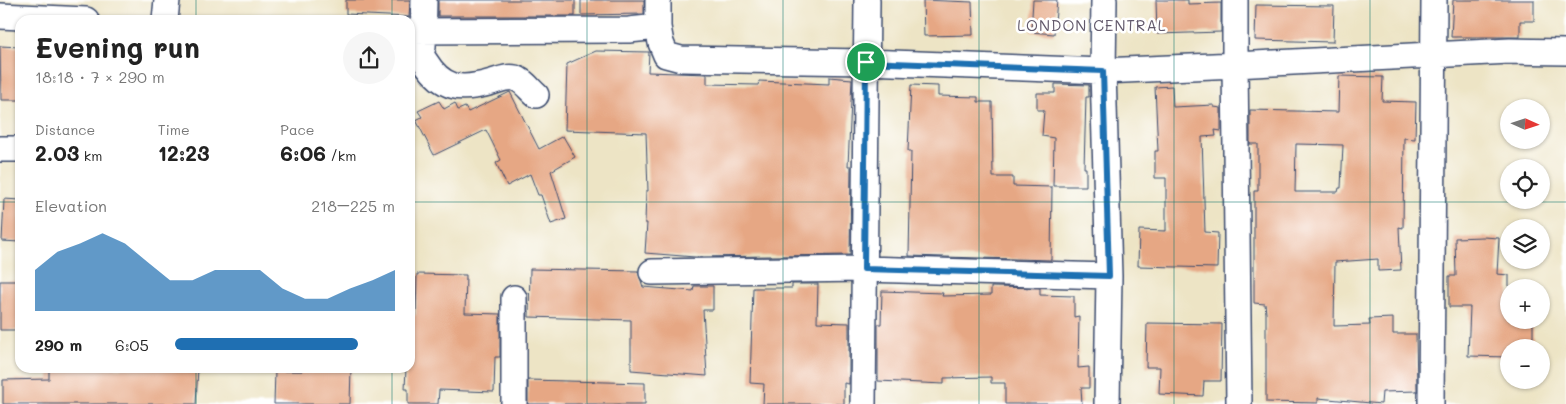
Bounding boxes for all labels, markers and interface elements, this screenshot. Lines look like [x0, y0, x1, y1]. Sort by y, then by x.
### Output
district label: LONDON CENTRAL [1017, 15, 1167, 35]
text: Evening run [35, 29, 200, 65]
button: share [343, 32, 395, 84]
pin [845, 41, 887, 83]
icon: arrive [852, 48, 880, 76]
text: 18:18 · 7 × 290 m [35, 66, 165, 87]
north arrow [1500, 99, 1550, 149]
map controls [1500, 99, 1550, 389]
text: Distance [35, 120, 95, 139]
text: Time [158, 120, 190, 139]
text: Pace [280, 120, 315, 139]
text: 2.03 [35, 139, 79, 166]
text: 12:23 [158, 139, 210, 166]
text: 6:06 [280, 139, 326, 166]
text: km [79, 146, 102, 165]
text: /km [326, 146, 356, 165]
button: locate [1500, 159, 1550, 209]
text: Elevation [35, 195, 107, 216]
text: 218–225 m [311, 195, 395, 216]
button: layers [1500, 219, 1550, 269]
button: + [1500, 279, 1550, 329]
text: 290 m [35, 334, 82, 355]
text: 6:05 [115, 334, 149, 355]
button: − [1500, 339, 1550, 389]

